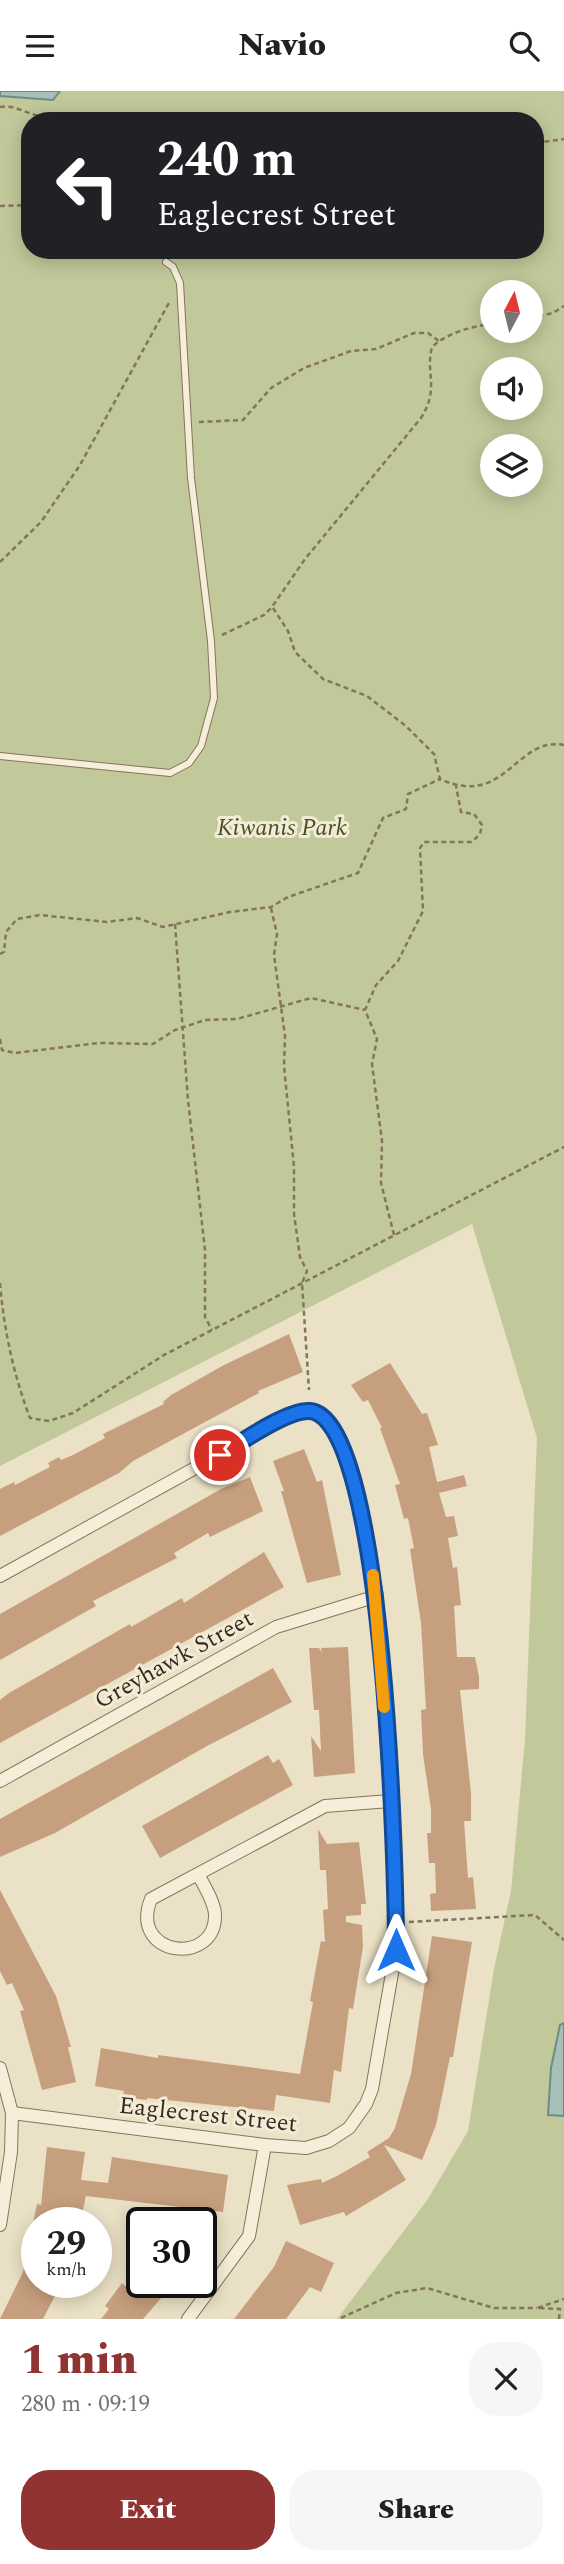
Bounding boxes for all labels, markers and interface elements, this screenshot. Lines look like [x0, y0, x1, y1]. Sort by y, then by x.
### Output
text: Navio [238, 21, 326, 70]
icon: menu [21, 27, 59, 65]
icon: search [505, 27, 543, 65]
text: 240 m [157, 123, 296, 198]
icon: left [42, 140, 133, 231]
text: Eaglecrest Street [157, 191, 396, 240]
north arrow [480, 280, 542, 343]
map controls [480, 280, 543, 497]
button: sound [480, 357, 543, 420]
button: layers [480, 434, 543, 497]
park label: Kiwanis Park [217, 810, 347, 846]
pin [190, 1425, 250, 1485]
icon: arrive [201, 1436, 239, 1474]
street label: Greyhawk Street [88, 1601, 260, 1719]
position arrow [359, 1913, 433, 1987]
street label: Eaglecrest Street [117, 2088, 299, 2142]
speed limit sign: 30 [126, 2207, 217, 2298]
text: 29 [47, 2217, 86, 2270]
text: km/h [46, 2256, 87, 2283]
text: 1 min [21, 2329, 137, 2392]
button: close [469, 2342, 543, 2416]
text: 280 m · 09:19 [21, 2387, 150, 2422]
button: Exit [21, 2470, 275, 2550]
button: Share [289, 2470, 543, 2550]

